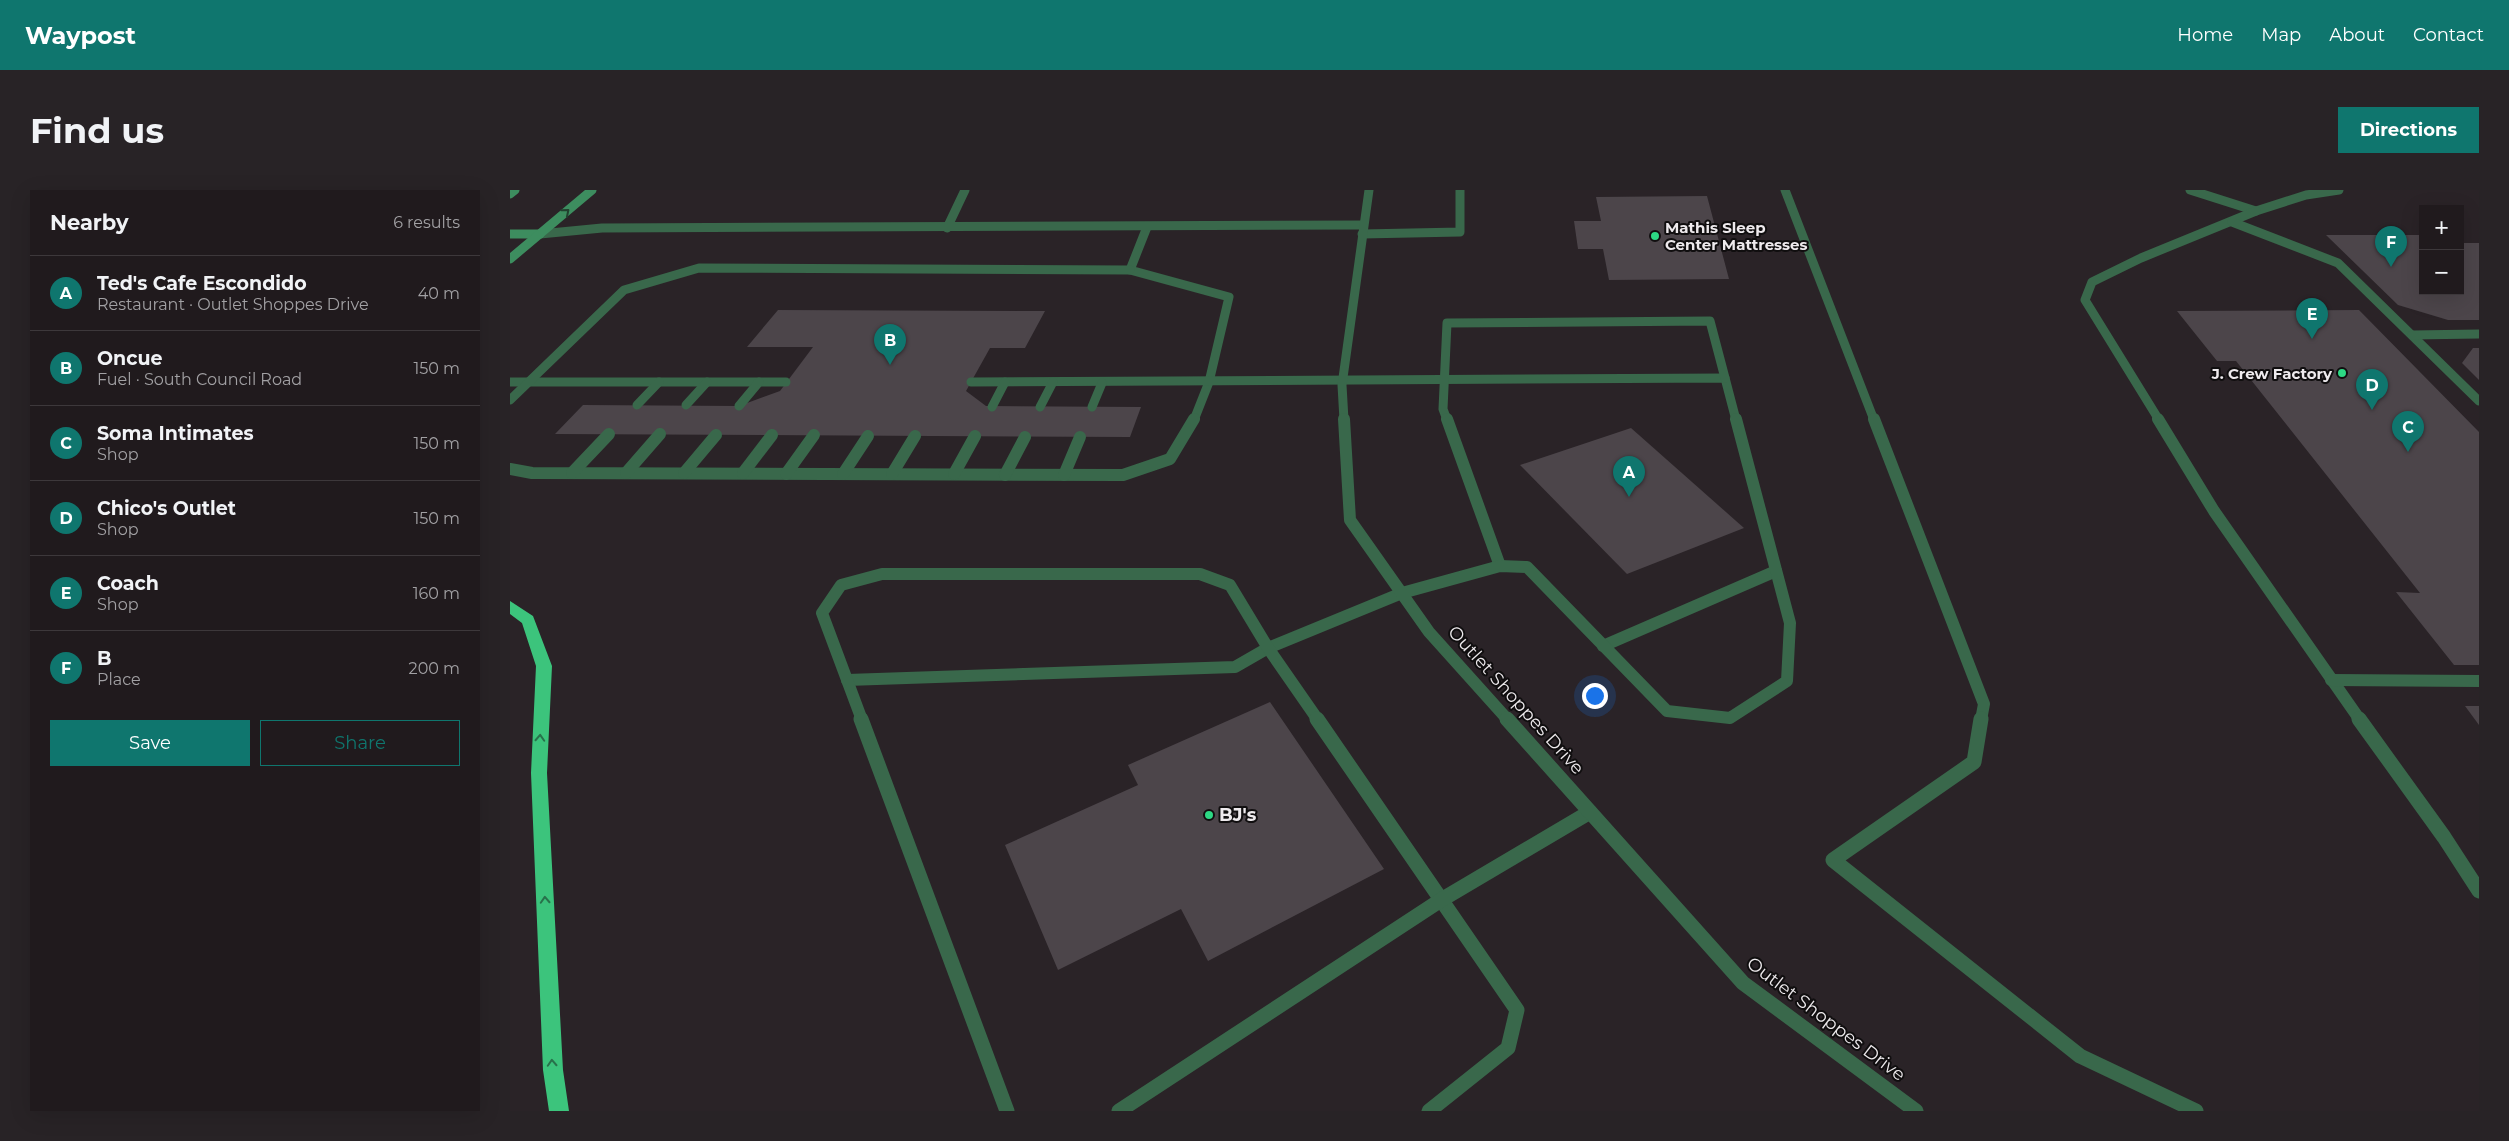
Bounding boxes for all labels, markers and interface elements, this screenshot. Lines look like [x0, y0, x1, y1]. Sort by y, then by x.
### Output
text: Waypost [25, 21, 136, 50]
text: Home [2177, 24, 2233, 46]
text: Map [2261, 24, 2301, 46]
text: About [2329, 24, 2385, 46]
text: Contact [2413, 24, 2484, 46]
button: Directions [2338, 107, 2479, 153]
text: Find us [30, 109, 164, 152]
map controls [2419, 205, 2464, 295]
button: + [2419, 205, 2464, 250]
one-way arrow [560, 209, 569, 218]
text: Nearby [50, 210, 129, 235]
text: 6 results [393, 213, 460, 232]
place label: Mathis Sleep Center Mattresses [1665, 218, 1808, 254]
pin: F [2375, 226, 2407, 267]
marker: Mathis Sleep Center Mattresses [1649, 230, 1661, 242]
button: − [2419, 250, 2464, 295]
text: Ted's Cafe Escondido [97, 272, 307, 295]
text: A [60, 284, 72, 303]
text: 40 m [418, 284, 460, 303]
text: Restaurant · Outlet Shoppes Drive [97, 295, 369, 314]
pin: E [2296, 298, 2328, 339]
pin: B [874, 324, 906, 365]
text: Oncue [97, 347, 163, 370]
text: B [60, 359, 72, 378]
text: 150 m [413, 359, 460, 378]
place label: J. Crew Factory [2211, 364, 2333, 383]
marker: J. Crew Factory [2336, 367, 2348, 379]
pin: D [2356, 369, 2388, 410]
text: Fuel · South Council Road [97, 370, 302, 389]
pin: C [2392, 411, 2424, 452]
text: Soma Intimates [97, 422, 254, 445]
text: C [60, 434, 72, 453]
text: 150 m [413, 434, 460, 453]
text: Shop [97, 445, 139, 464]
pin: A [1613, 456, 1645, 497]
text: Chico's Outlet [97, 497, 236, 520]
text: D [59, 509, 73, 528]
text: 150 m [413, 509, 460, 528]
text: Shop [97, 520, 139, 539]
text: Coach [97, 572, 159, 595]
text: E [61, 584, 71, 603]
text: 160 m [413, 584, 460, 603]
text: Shop [97, 595, 139, 614]
street label: Outlet Shoppes Drive [1443, 621, 1589, 779]
text: B [97, 647, 112, 670]
text: F [61, 659, 71, 678]
text: 200 m [409, 659, 460, 678]
text: Place [97, 670, 141, 689]
your location [1582, 683, 1608, 709]
button: Save [50, 720, 250, 766]
button: Share [260, 720, 460, 766]
one-way arrow [535, 734, 546, 742]
place label: BJ's [1219, 804, 1257, 826]
marker: BJ's [1203, 809, 1215, 821]
one-way arrow [539, 896, 550, 904]
street label: Outlet Shoppes Drive [1742, 952, 1910, 1086]
one-way arrow [547, 1058, 558, 1066]

